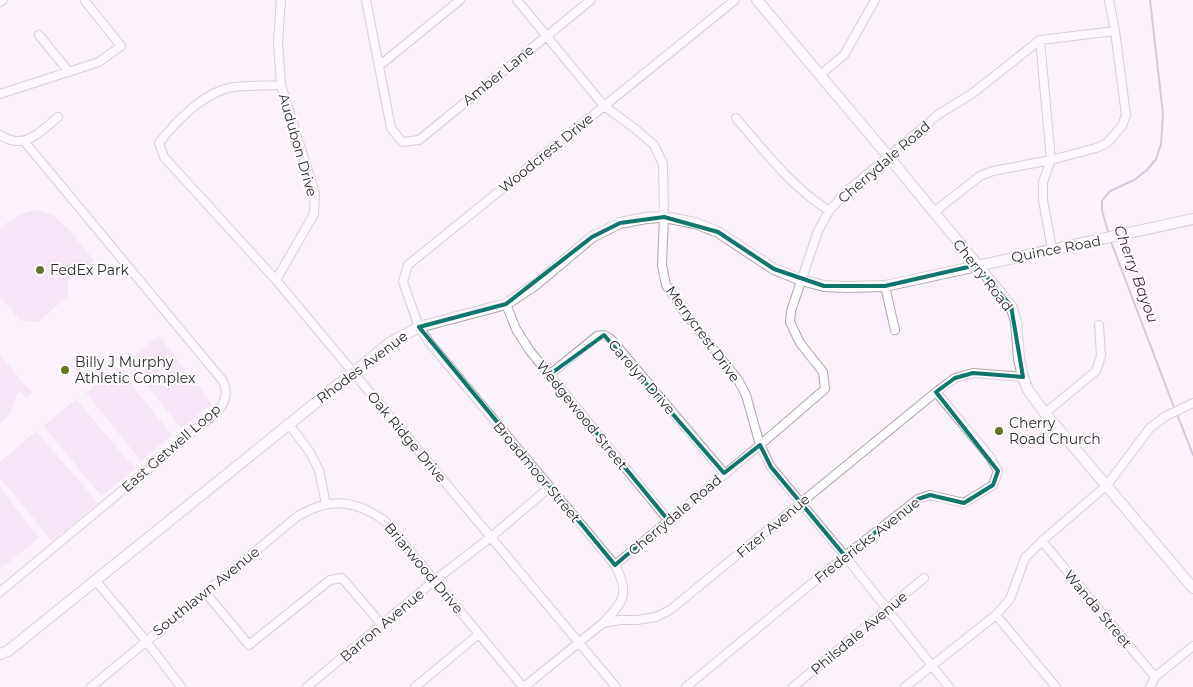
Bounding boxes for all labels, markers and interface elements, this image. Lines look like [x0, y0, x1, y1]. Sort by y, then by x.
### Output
street label: Amber Lane [459, 41, 537, 109]
street label: Audubon Drive [275, 91, 321, 199]
street label: Woodcrest Drive [495, 109, 597, 197]
street label: Cherrydale Road [834, 117, 934, 207]
water label: Cherry Bayou [1110, 222, 1163, 325]
street label: Quince Road [1010, 231, 1102, 267]
street label: Cherry Road [949, 235, 1017, 315]
place label: FedEx Park [50, 261, 129, 279]
marker: FedEx Park [34, 264, 46, 276]
street label: Merrycrest Drive [662, 282, 744, 386]
street label: Rhodes Avenue [313, 327, 411, 407]
street label: Carolyn Drive [605, 336, 679, 418]
place label: Billy J Murphy Athletic Complex [75, 353, 196, 387]
street label: Wedgewood Street [532, 357, 632, 474]
marker: Billy J Murphy Athletic Complex [59, 364, 71, 376]
street label: Oak Ridge Drive [364, 388, 450, 486]
street label: East Getwell Loop [118, 400, 224, 496]
place label: Cherry Road Church [1009, 414, 1101, 448]
street label: Broadmoor Street [489, 418, 585, 526]
marker: Cherry Road Church [993, 425, 1005, 437]
street label: Cherrydale Road [625, 471, 725, 559]
street label: Fizer Avenue [733, 490, 813, 562]
street label: Fredericks Avenue [811, 493, 923, 587]
street label: Briarwood Drive [381, 519, 467, 617]
street label: Southlawn Avenue [149, 542, 263, 640]
street label: Wanda Street [1060, 566, 1136, 652]
street label: Barron Avenue [336, 585, 428, 665]
street label: Philsdale Avenue [807, 587, 911, 679]

